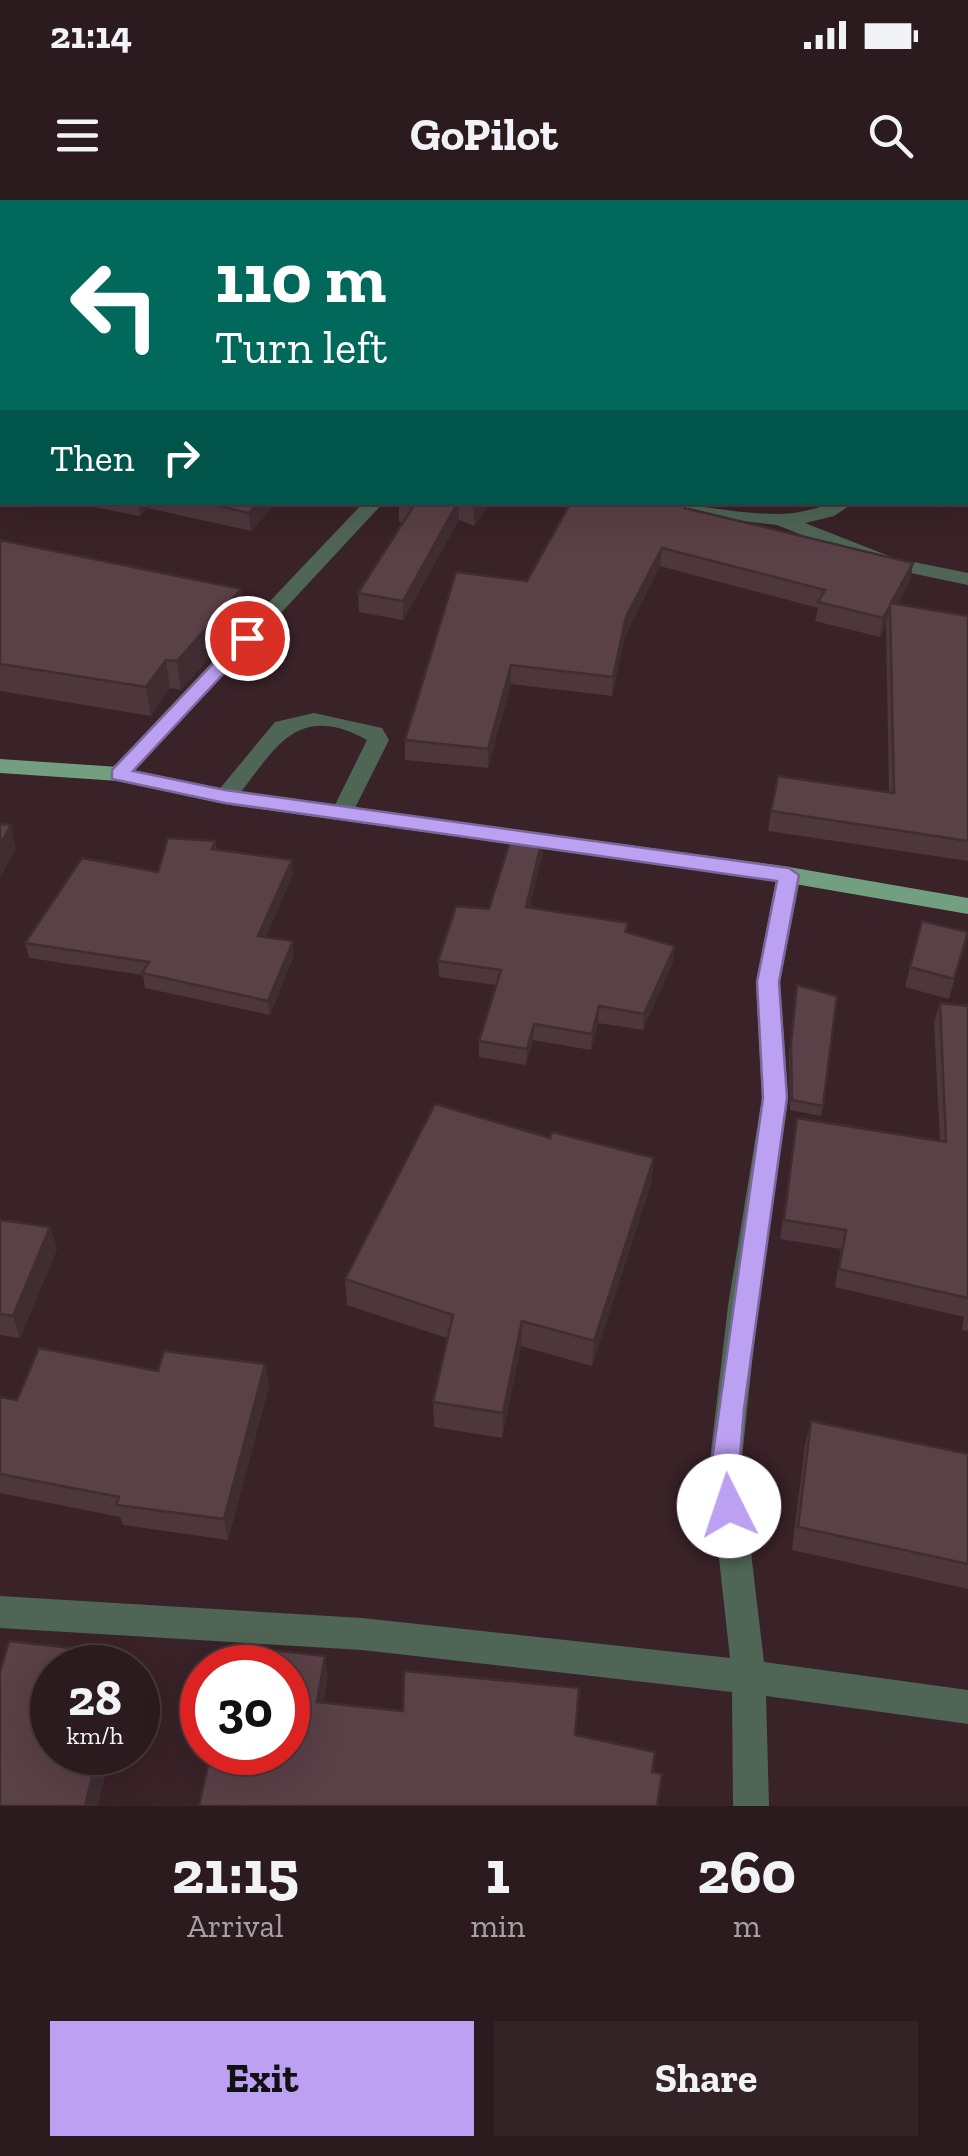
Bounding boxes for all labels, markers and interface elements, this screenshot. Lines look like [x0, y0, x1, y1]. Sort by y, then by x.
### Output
text: 21:14 [50, 12, 132, 58]
icon: menu [50, 108, 105, 163]
text: GoPilot [410, 108, 558, 162]
icon: search [863, 108, 918, 163]
text: 110 m [215, 236, 386, 320]
icon: left [50, 240, 180, 370]
text: Turn left [215, 321, 387, 375]
icon: right [154, 430, 209, 485]
text: Then [50, 435, 134, 481]
pin [205, 596, 290, 681]
icon: arrive [220, 611, 275, 666]
position arrow [677, 1454, 781, 1558]
speed limit sign: 30 [180, 1645, 310, 1775]
text: 28 [68, 1668, 122, 1728]
text: km/h [66, 1720, 124, 1750]
text: 21:15 [172, 1836, 299, 1908]
text: 1 [486, 1836, 510, 1908]
text: 260 [697, 1836, 796, 1908]
text: Arrival [187, 1907, 283, 1945]
text: min [471, 1907, 525, 1945]
text: m [733, 1907, 761, 1945]
button: Exit [50, 2021, 474, 2136]
button: Share [494, 2021, 918, 2136]

